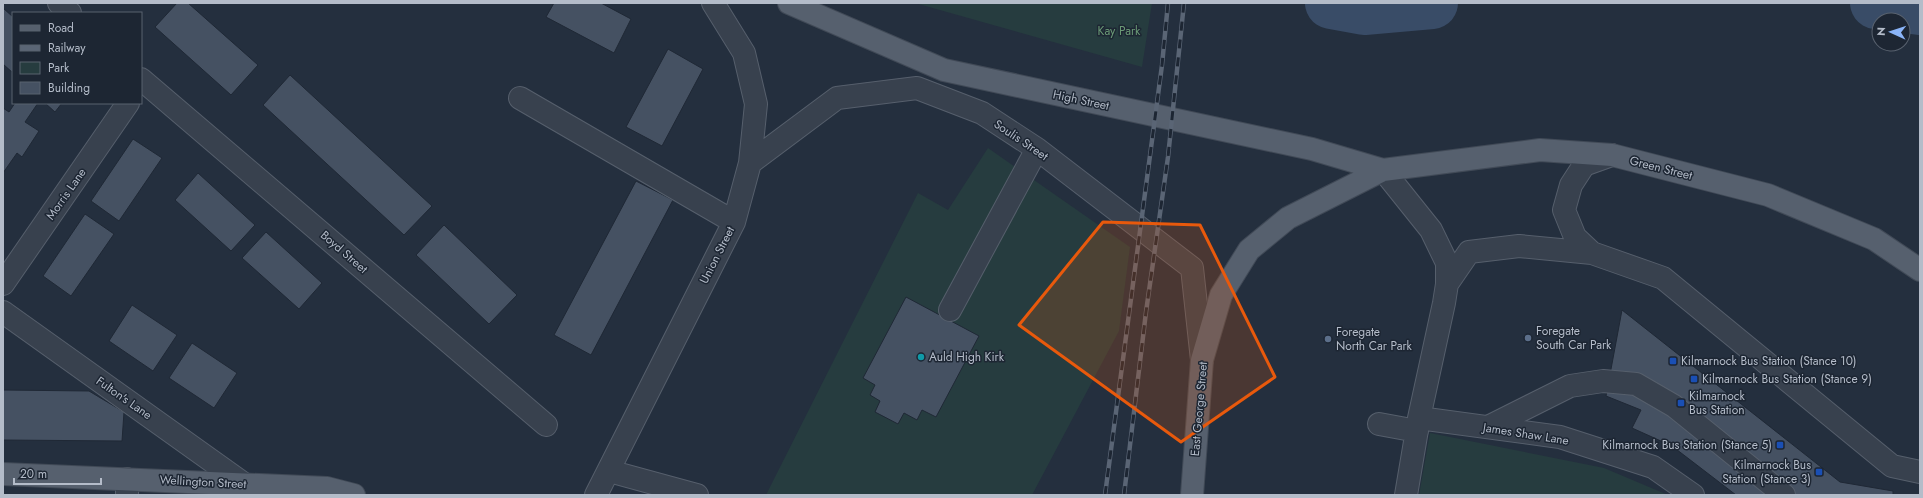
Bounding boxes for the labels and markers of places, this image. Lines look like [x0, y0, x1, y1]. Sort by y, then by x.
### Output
place label: Foregate South Car Park [1536, 322, 1612, 354]
place label: Foregate North Car Park [1336, 323, 1413, 355]
marker: Foregate South Car Park [1523, 333, 1533, 343]
marker: Foregate North Car Park [1323, 334, 1333, 344]
place label: Auld High Kirk [929, 348, 1005, 366]
marker: Auld High Kirk [916, 352, 926, 362]
place label: Kilmarnock Bus Station (Stance 10) [1681, 352, 1857, 370]
marker: Kilmarnock Bus Station (Stance 10) [1668, 356, 1678, 366]
place label: Kilmarnock Bus Station (Stance 9) [1702, 370, 1872, 388]
marker: Kilmarnock Bus Station (Stance 9) [1689, 374, 1699, 384]
place label: Kilmarnock Bus Station [1689, 387, 1745, 419]
marker: Kilmarnock Bus Station [1676, 398, 1686, 408]
place label: Kilmarnock Bus Station (Stance 5) [1602, 436, 1772, 454]
marker: Kilmarnock Bus Station (Stance 5) [1775, 440, 1785, 450]
place label: Kilmarnock Bus Station (Stance 3) [1722, 456, 1811, 488]
marker: Kilmarnock Bus Station (Stance 3) [1814, 467, 1824, 477]

